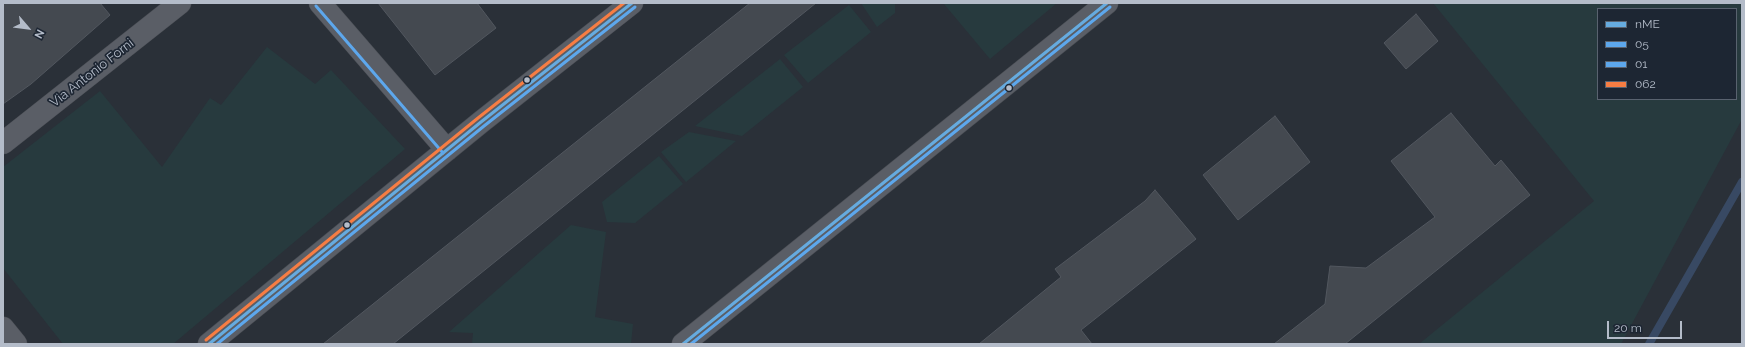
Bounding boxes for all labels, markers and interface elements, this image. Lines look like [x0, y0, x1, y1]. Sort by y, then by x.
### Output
north arrow [8, 8, 48, 48]
legend [1597, 8, 1737, 100]
text: nME [1635, 17, 1660, 31]
text: N [31, 27, 47, 41]
street label: Via Antonio Forni [47, 36, 137, 110]
text: 05 [1635, 37, 1649, 51]
text: 01 [1635, 57, 1647, 71]
unlabelled marker [522, 75, 532, 85]
text: 062 [1635, 77, 1656, 91]
unlabelled marker [1004, 83, 1014, 93]
unlabelled marker [342, 220, 352, 230]
scale bar [1609, 313, 1684, 339]
text: 20 m [1614, 321, 1642, 335]

